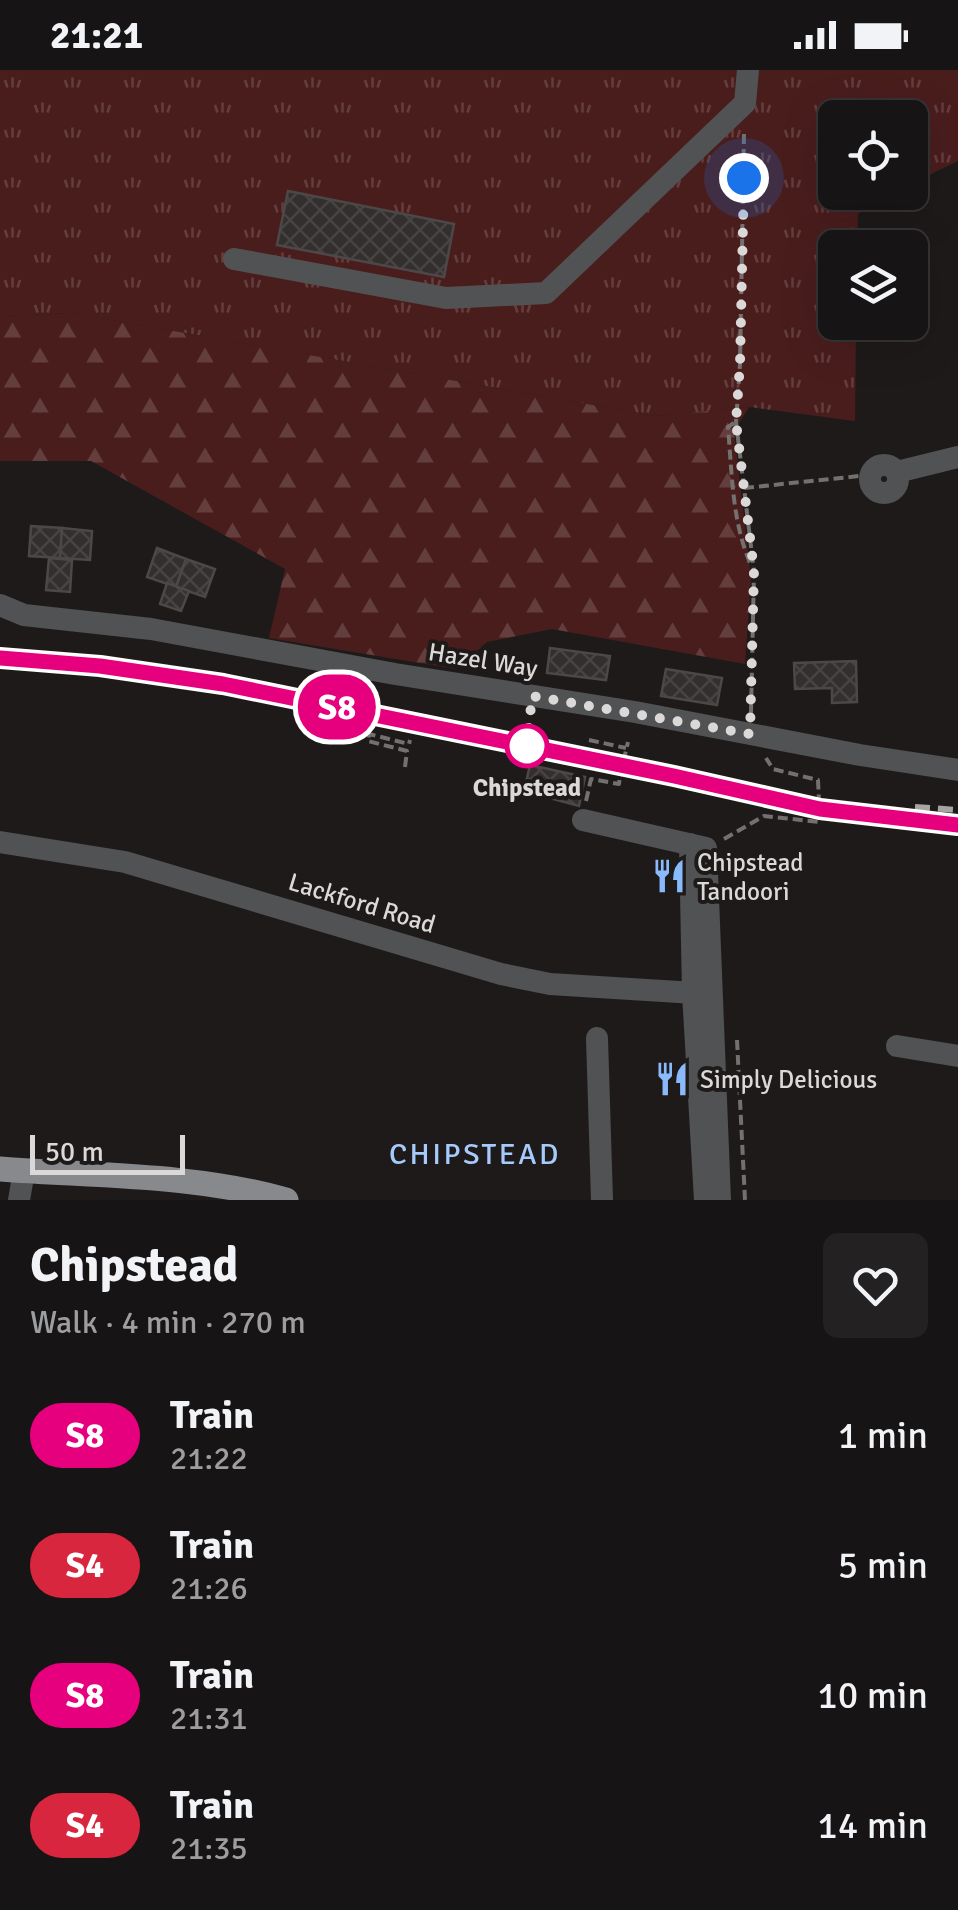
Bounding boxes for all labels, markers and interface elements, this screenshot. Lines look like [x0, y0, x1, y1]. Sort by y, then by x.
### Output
text: 21:21 [50, 12, 143, 59]
map controls [818, 100, 928, 340]
button: locate [818, 100, 928, 210]
your location [719, 153, 769, 203]
button: layers [818, 230, 928, 340]
street label: Hazel Way [426, 636, 540, 684]
line badge: S8 [292, 674, 382, 740]
text: S8 [318, 686, 356, 729]
marker: Chipstead [506, 725, 548, 767]
place label: Chipstead [473, 772, 581, 803]
place label: Chipstead Tandoori [697, 847, 804, 907]
restaurant icon: Chipstead Tandoori [650, 857, 688, 895]
street label: Lackford Road [285, 866, 439, 940]
restaurant icon: Simply Delicious [653, 1060, 691, 1098]
place label: Simply Delicious [700, 1064, 877, 1095]
scale bar [30, 1130, 185, 1174]
text: 50 m [45, 1135, 104, 1169]
district label: CHIPSTEAD [389, 1136, 561, 1173]
button: heart [823, 1233, 928, 1338]
text: Chipstead [30, 1236, 238, 1295]
text: Walk · 4 min · 270 m [30, 1303, 306, 1342]
text: Train [170, 1392, 254, 1439]
text: 1 min [838, 1412, 928, 1459]
text: S8 [66, 1414, 104, 1457]
text: 21:22 [170, 1439, 248, 1478]
text: Train [170, 1522, 254, 1569]
text: 5 min [838, 1542, 928, 1589]
text: S4 [66, 1544, 104, 1587]
text: 21:26 [170, 1569, 248, 1608]
text: Train [170, 1652, 254, 1699]
text: 10 min [817, 1672, 928, 1719]
text: S8 [66, 1674, 104, 1717]
text: 21:31 [170, 1699, 248, 1738]
text: Train [170, 1782, 254, 1829]
text: 14 min [817, 1802, 928, 1849]
text: S4 [66, 1804, 104, 1847]
text: 21:35 [170, 1829, 248, 1868]

